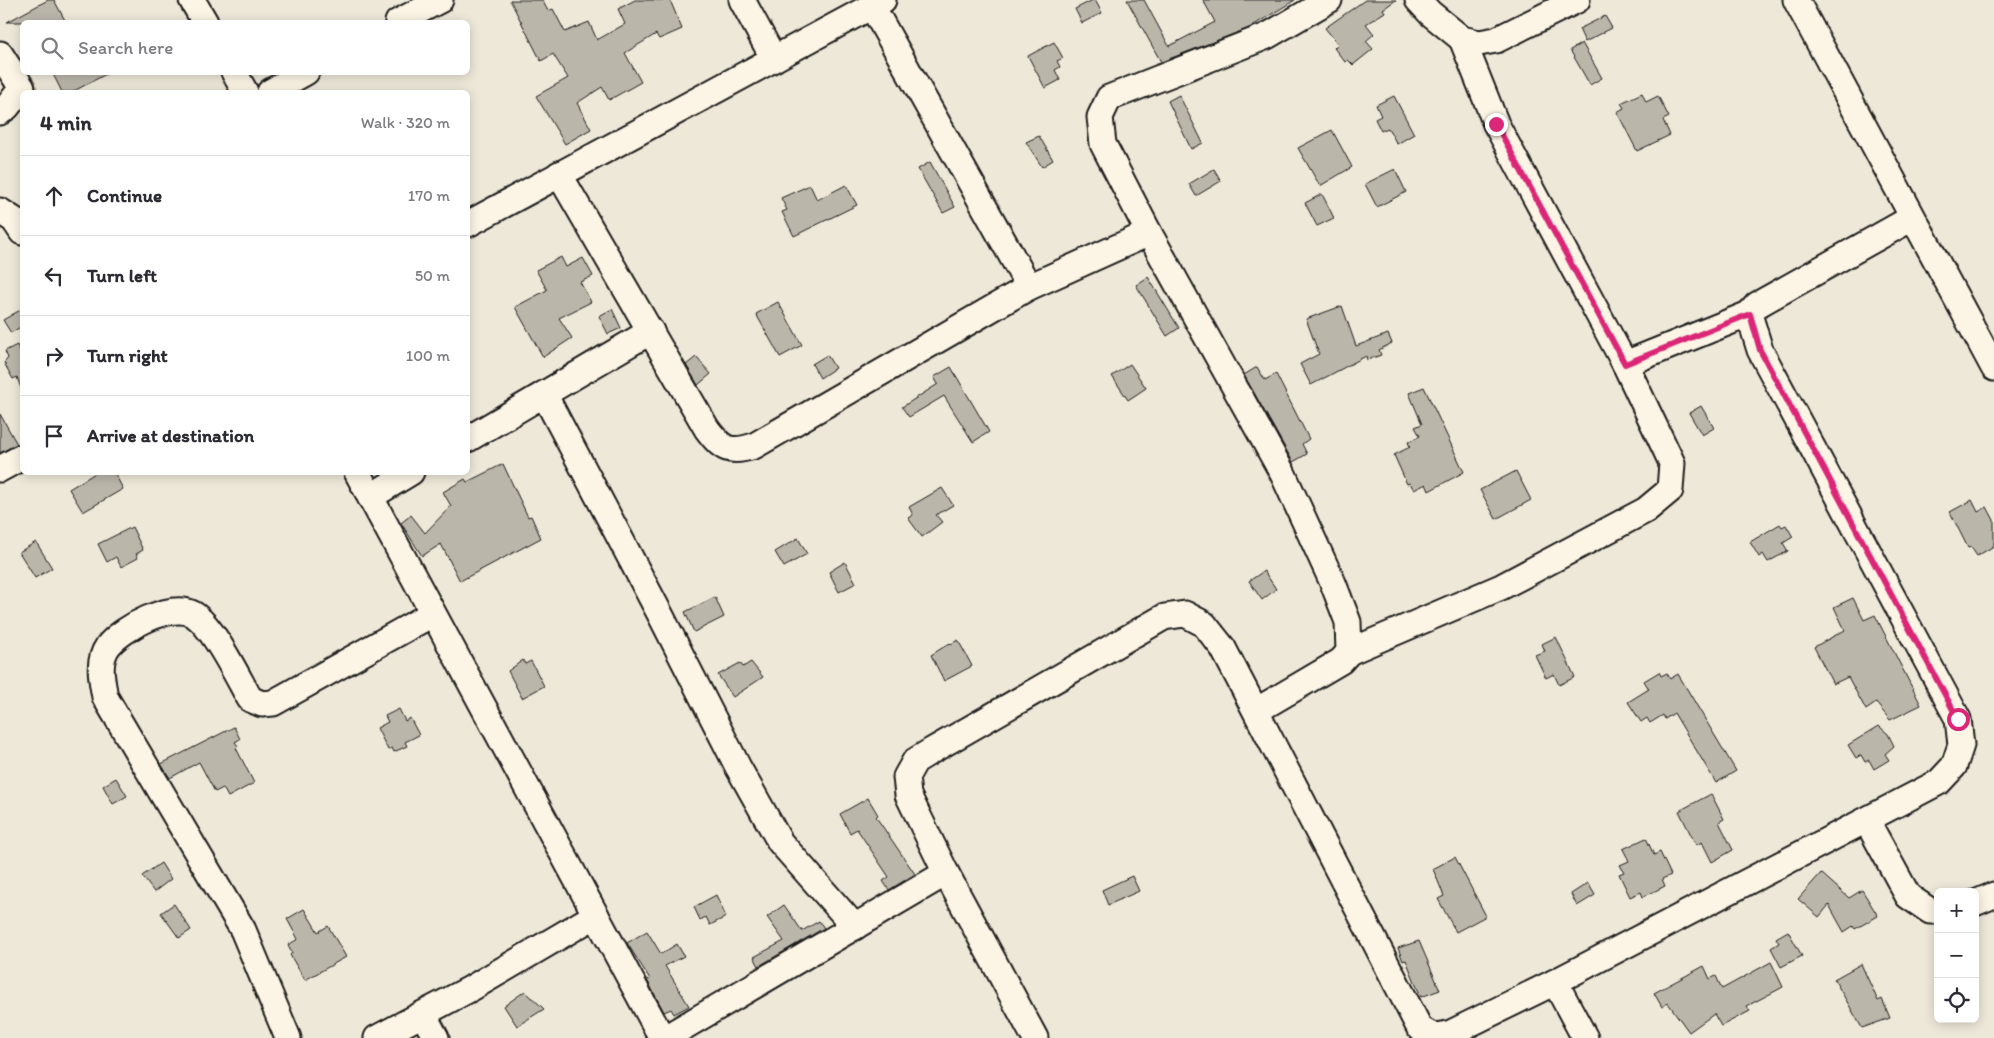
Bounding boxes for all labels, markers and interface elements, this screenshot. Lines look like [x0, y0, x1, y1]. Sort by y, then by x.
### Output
search box [20, 20, 470, 75]
icon: search [38, 34, 66, 62]
text: Search here [78, 36, 173, 59]
text: 4 min [40, 110, 92, 135]
text: Walk · 320 m [361, 113, 450, 132]
route end [1485, 113, 1508, 136]
icon: ahead [40, 182, 68, 210]
text: Continue [87, 184, 162, 207]
text: 170 m [408, 186, 450, 205]
icon: left [40, 262, 68, 290]
text: Turn left [87, 264, 157, 287]
text: 50 m [415, 266, 450, 285]
icon: right [40, 342, 68, 370]
text: Turn right [87, 344, 168, 367]
text: 100 m [406, 346, 450, 365]
icon: arrive [40, 422, 68, 450]
text: Arrive at destination [87, 424, 254, 447]
route start [1947, 708, 1970, 731]
map controls [1934, 888, 1979, 1023]
button: + [1934, 888, 1979, 933]
button: − [1934, 933, 1979, 978]
button: locate [1934, 978, 1979, 1023]

